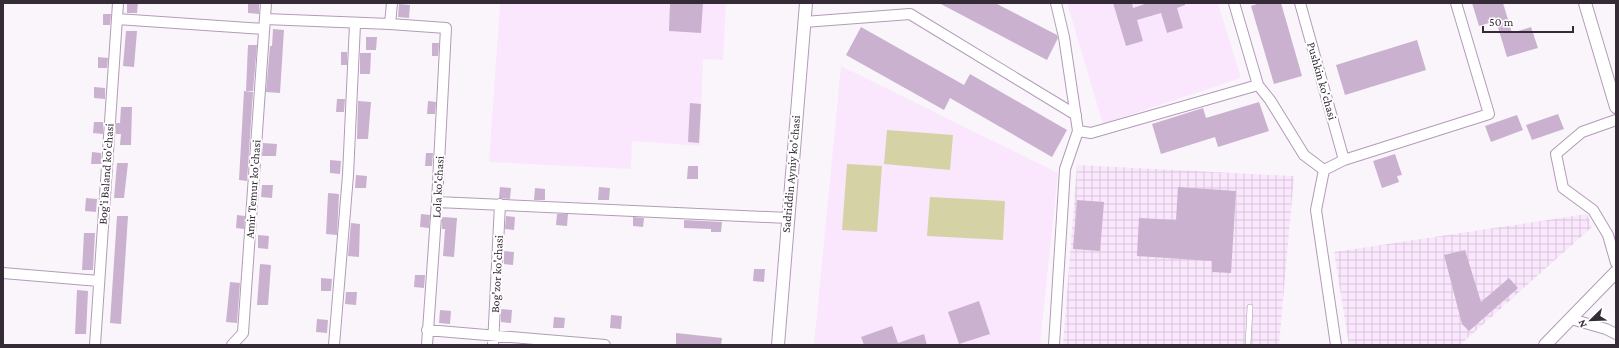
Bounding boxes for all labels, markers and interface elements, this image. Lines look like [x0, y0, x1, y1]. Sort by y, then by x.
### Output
scale bar [1483, 8, 1573, 34]
text: 50 m [1489, 15, 1514, 29]
street label: Pushkin ko'chasi [1304, 41, 1340, 121]
street label: Sadriddin Ayniy ko'chasi [779, 115, 803, 233]
street label: Bog'i Baland ko'chasi [95, 123, 117, 225]
street label: Amir Temur ko'chasi [243, 139, 263, 239]
street label: Lola ko'chasi [429, 156, 447, 218]
street label: Bog'zor ko'chasi [488, 235, 506, 313]
north arrow [1571, 300, 1611, 340]
text: N [1575, 318, 1589, 330]

